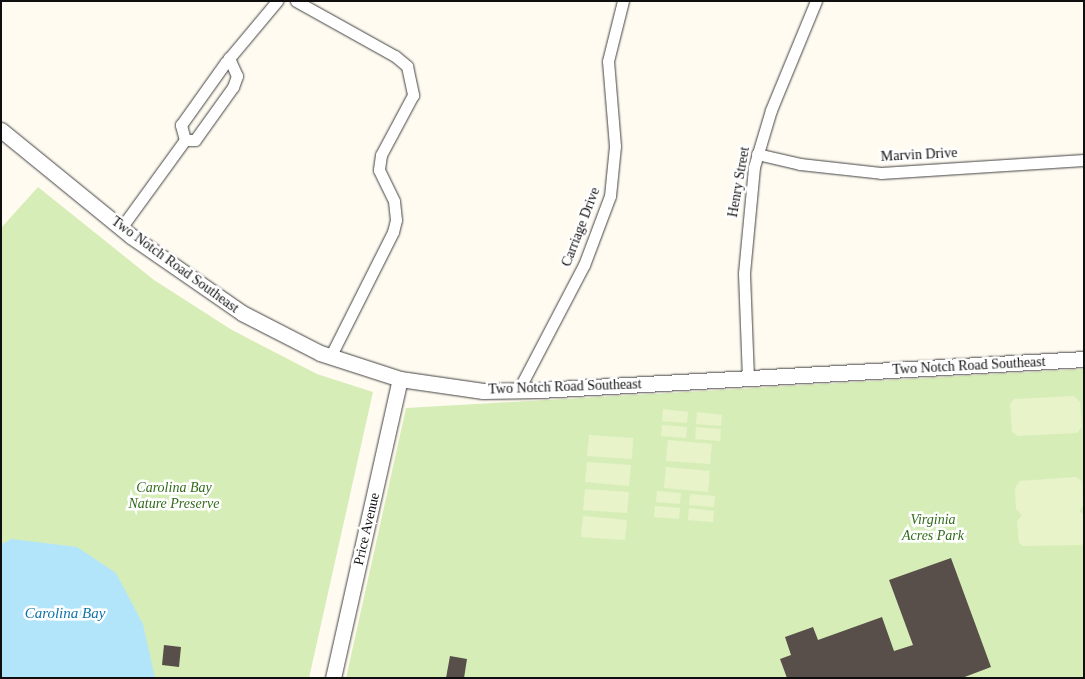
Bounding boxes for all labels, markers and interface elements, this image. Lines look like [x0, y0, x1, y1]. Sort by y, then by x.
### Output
street label: Marvin Drive [880, 145, 958, 165]
street label: Henry Street [725, 146, 753, 218]
street label: Carriage Drive [558, 185, 604, 269]
street label: Two Notch Road Southeast [108, 213, 242, 317]
street label: Two Notch Road Southeast [892, 354, 1046, 378]
street label: Two Notch Road Southeast [488, 376, 642, 398]
park label: Carolina Bay Nature Preserve [128, 480, 220, 512]
street label: Price Avenue [350, 491, 384, 567]
park label: Virginia Acres Park [902, 512, 964, 544]
water label: Carolina Bay [25, 605, 105, 623]

